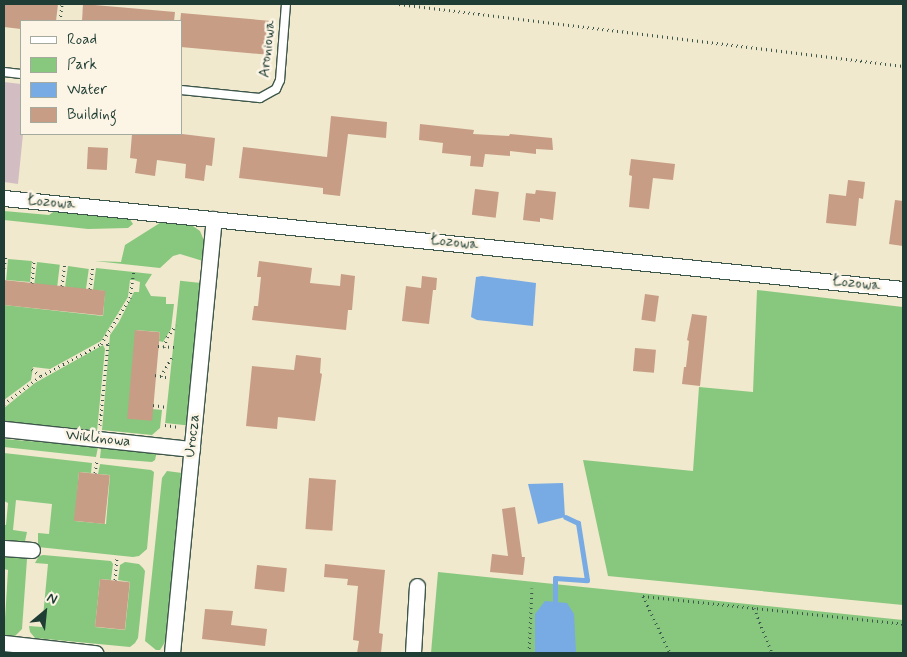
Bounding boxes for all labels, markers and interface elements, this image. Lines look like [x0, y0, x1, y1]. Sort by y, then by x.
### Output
street label: Aroniowa [256, 19, 280, 79]
legend [20, 20, 182, 135]
text: Road [67, 30, 97, 50]
text: Park [67, 55, 97, 75]
text: Water [67, 80, 107, 100]
text: Building [67, 105, 117, 125]
street label: Łozowa [26, 192, 76, 214]
street label: Łozowa [429, 232, 479, 254]
street label: Łozowa [831, 273, 881, 295]
street label: Urocza [182, 413, 204, 459]
street label: Wiklinowa [65, 427, 131, 451]
north arrow [20, 587, 70, 637]
text: N [44, 589, 60, 609]

